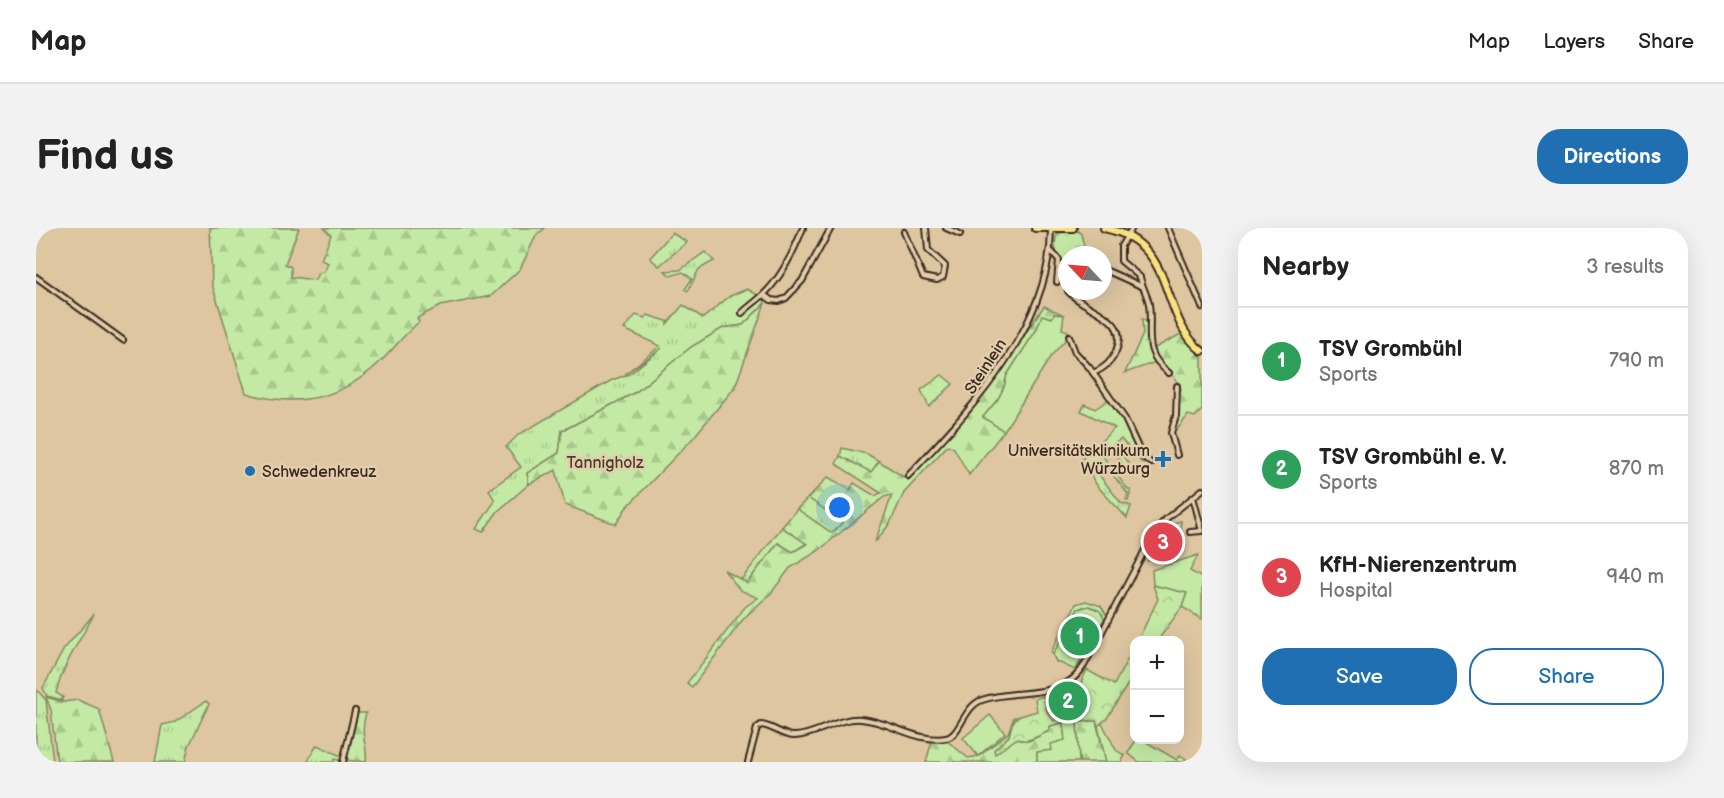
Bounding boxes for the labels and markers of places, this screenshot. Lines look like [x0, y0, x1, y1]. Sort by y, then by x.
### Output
place label: Universitätsklinikum Würzburg [1008, 442, 1150, 479]
marker: Universitätsklinikum Würzburg [1154, 450, 1172, 468]
place label: Schwedenkreuz [262, 463, 376, 482]
marker: Schwedenkreuz [243, 464, 257, 478]
pin: 3 [1144, 520, 1182, 564]
pin: 1 [1060, 614, 1100, 658]
pin: 2 [1048, 678, 1088, 724]

